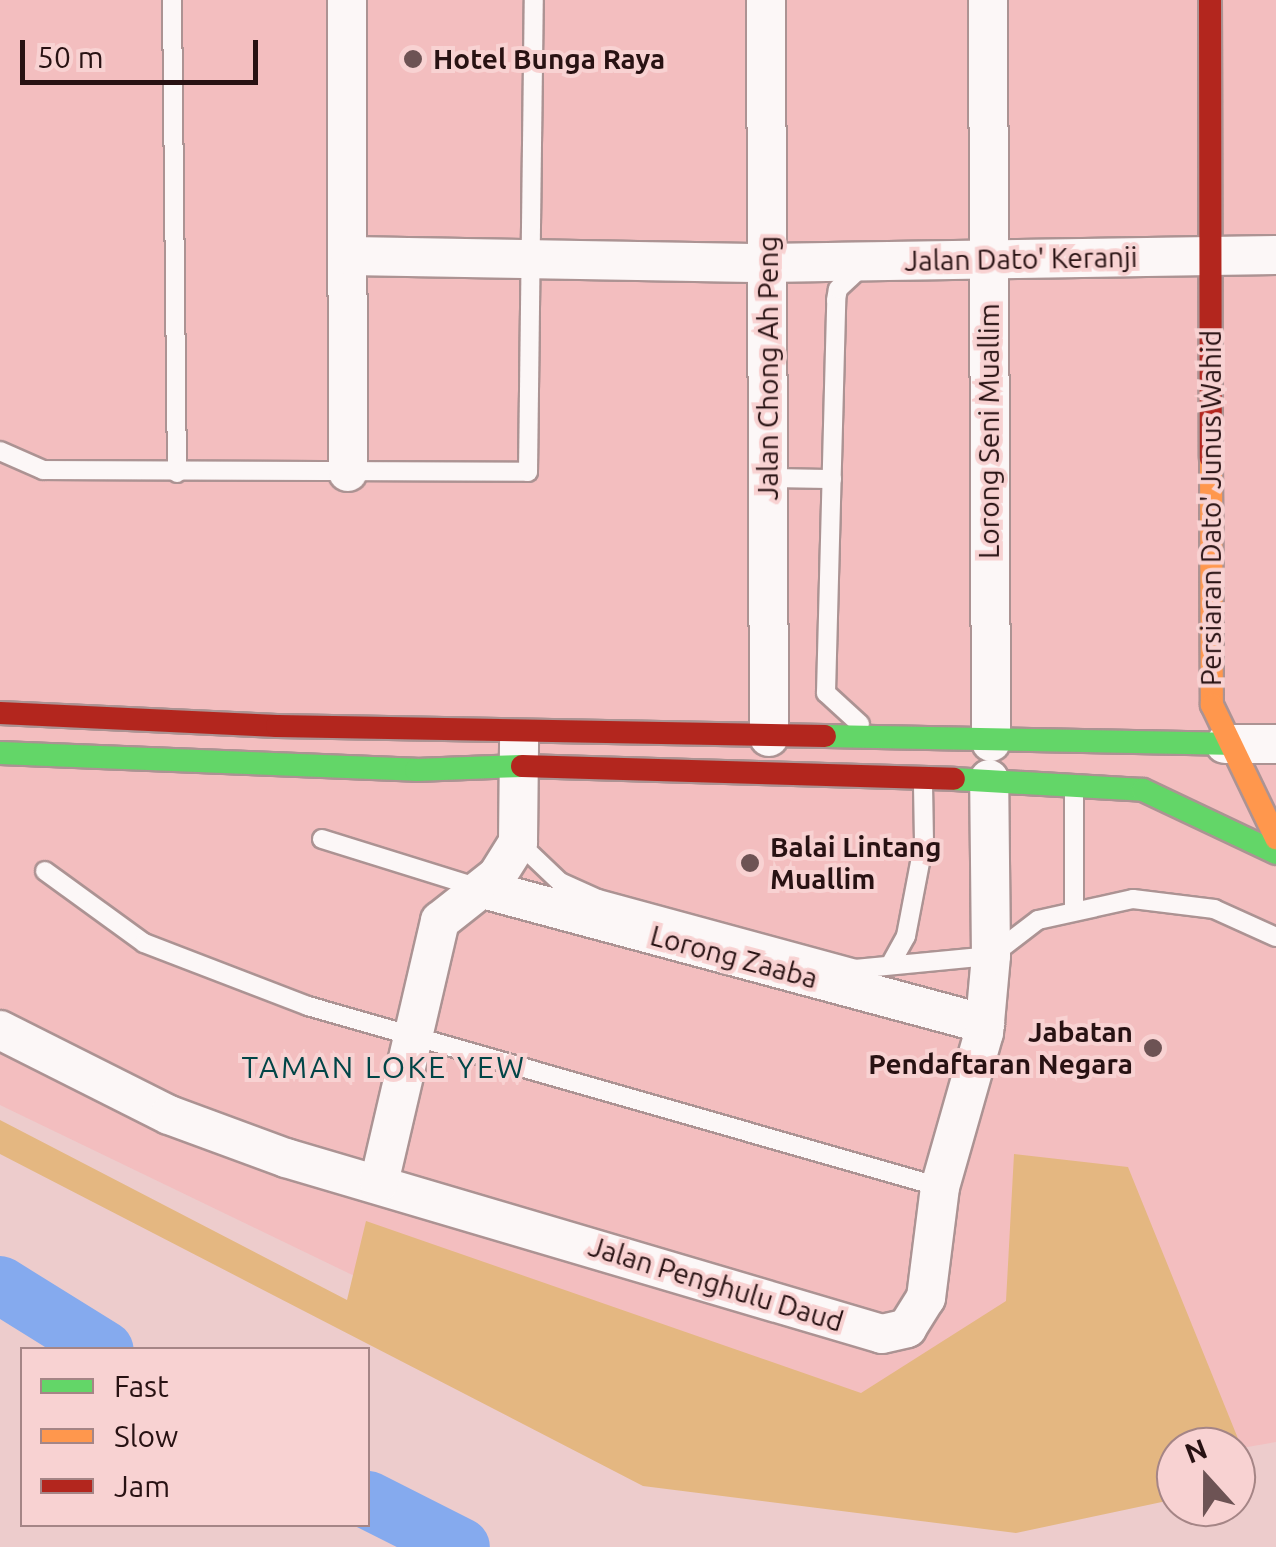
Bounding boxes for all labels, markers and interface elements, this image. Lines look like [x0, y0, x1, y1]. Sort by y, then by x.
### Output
scale bar [25, 20, 262, 82]
text: 50 m [37, 40, 104, 74]
place label: Hotel Bunga Raya [433, 42, 665, 76]
marker: Hotel Bunga Raya [402, 48, 424, 70]
street label: Jalan Chong Ah Peng [751, 236, 785, 500]
street label: Jalan Dato' Keranji [904, 240, 1138, 278]
street label: Lorong Seni Muallim [972, 303, 1006, 559]
street label: Persiaran Dato' Junus Wahid [1194, 330, 1228, 686]
place label: Balai Lintang Muallim [770, 830, 941, 896]
marker: Balai Lintang Muallim [739, 852, 761, 874]
street label: Lorong Zaaba [647, 919, 821, 995]
place label: Jabatan Pendaftaran Negara [868, 1015, 1133, 1081]
marker: Jabatan Pendaftaran Negara [1142, 1037, 1164, 1059]
district label: TAMAN LOKE YEW [242, 1049, 526, 1085]
street label: Jalan Penghulu Daud [585, 1229, 847, 1339]
legend [20, 1347, 370, 1527]
text: Fast [114, 1369, 169, 1403]
text: Slow [114, 1419, 178, 1453]
north arrow [1156, 1427, 1256, 1527]
text: N [1180, 1432, 1211, 1469]
text: Jam [114, 1469, 170, 1503]

